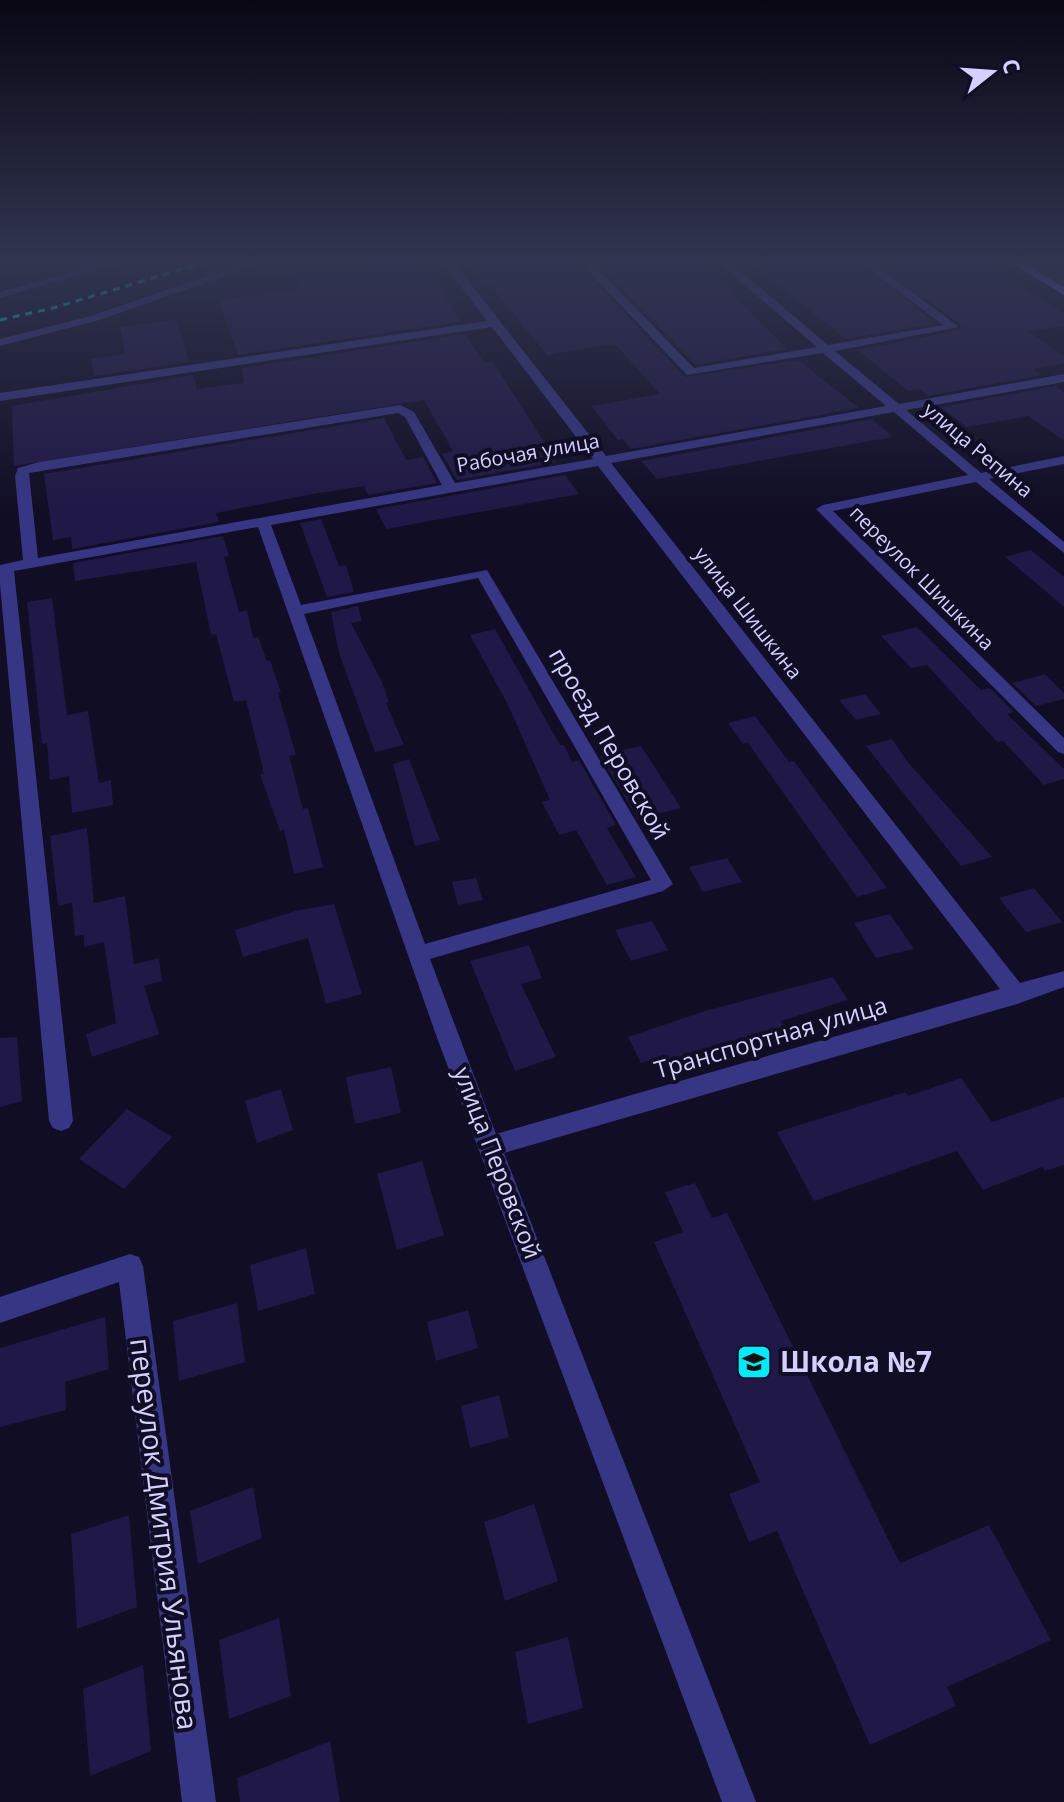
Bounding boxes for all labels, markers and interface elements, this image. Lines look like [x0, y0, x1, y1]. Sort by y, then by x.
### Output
north arrow [952, 32, 1032, 112]
text: С [996, 55, 1028, 77]
street label: улица Репина [918, 396, 1039, 503]
street label: Рабочая улица [454, 427, 601, 478]
street label: переулок Шишкина [844, 499, 1001, 656]
street label: улица Шишкина [688, 541, 809, 684]
street label: проезд Перовской [542, 641, 679, 845]
street label: Транспортная улица [650, 988, 891, 1086]
street label: улица Перовской [447, 1062, 550, 1263]
street label: переулок Дмитрия Ульянова [122, 1336, 208, 1732]
place label: Школа №7 [780, 1342, 932, 1380]
school or university icon: Школа №7 [735, 1343, 773, 1381]

